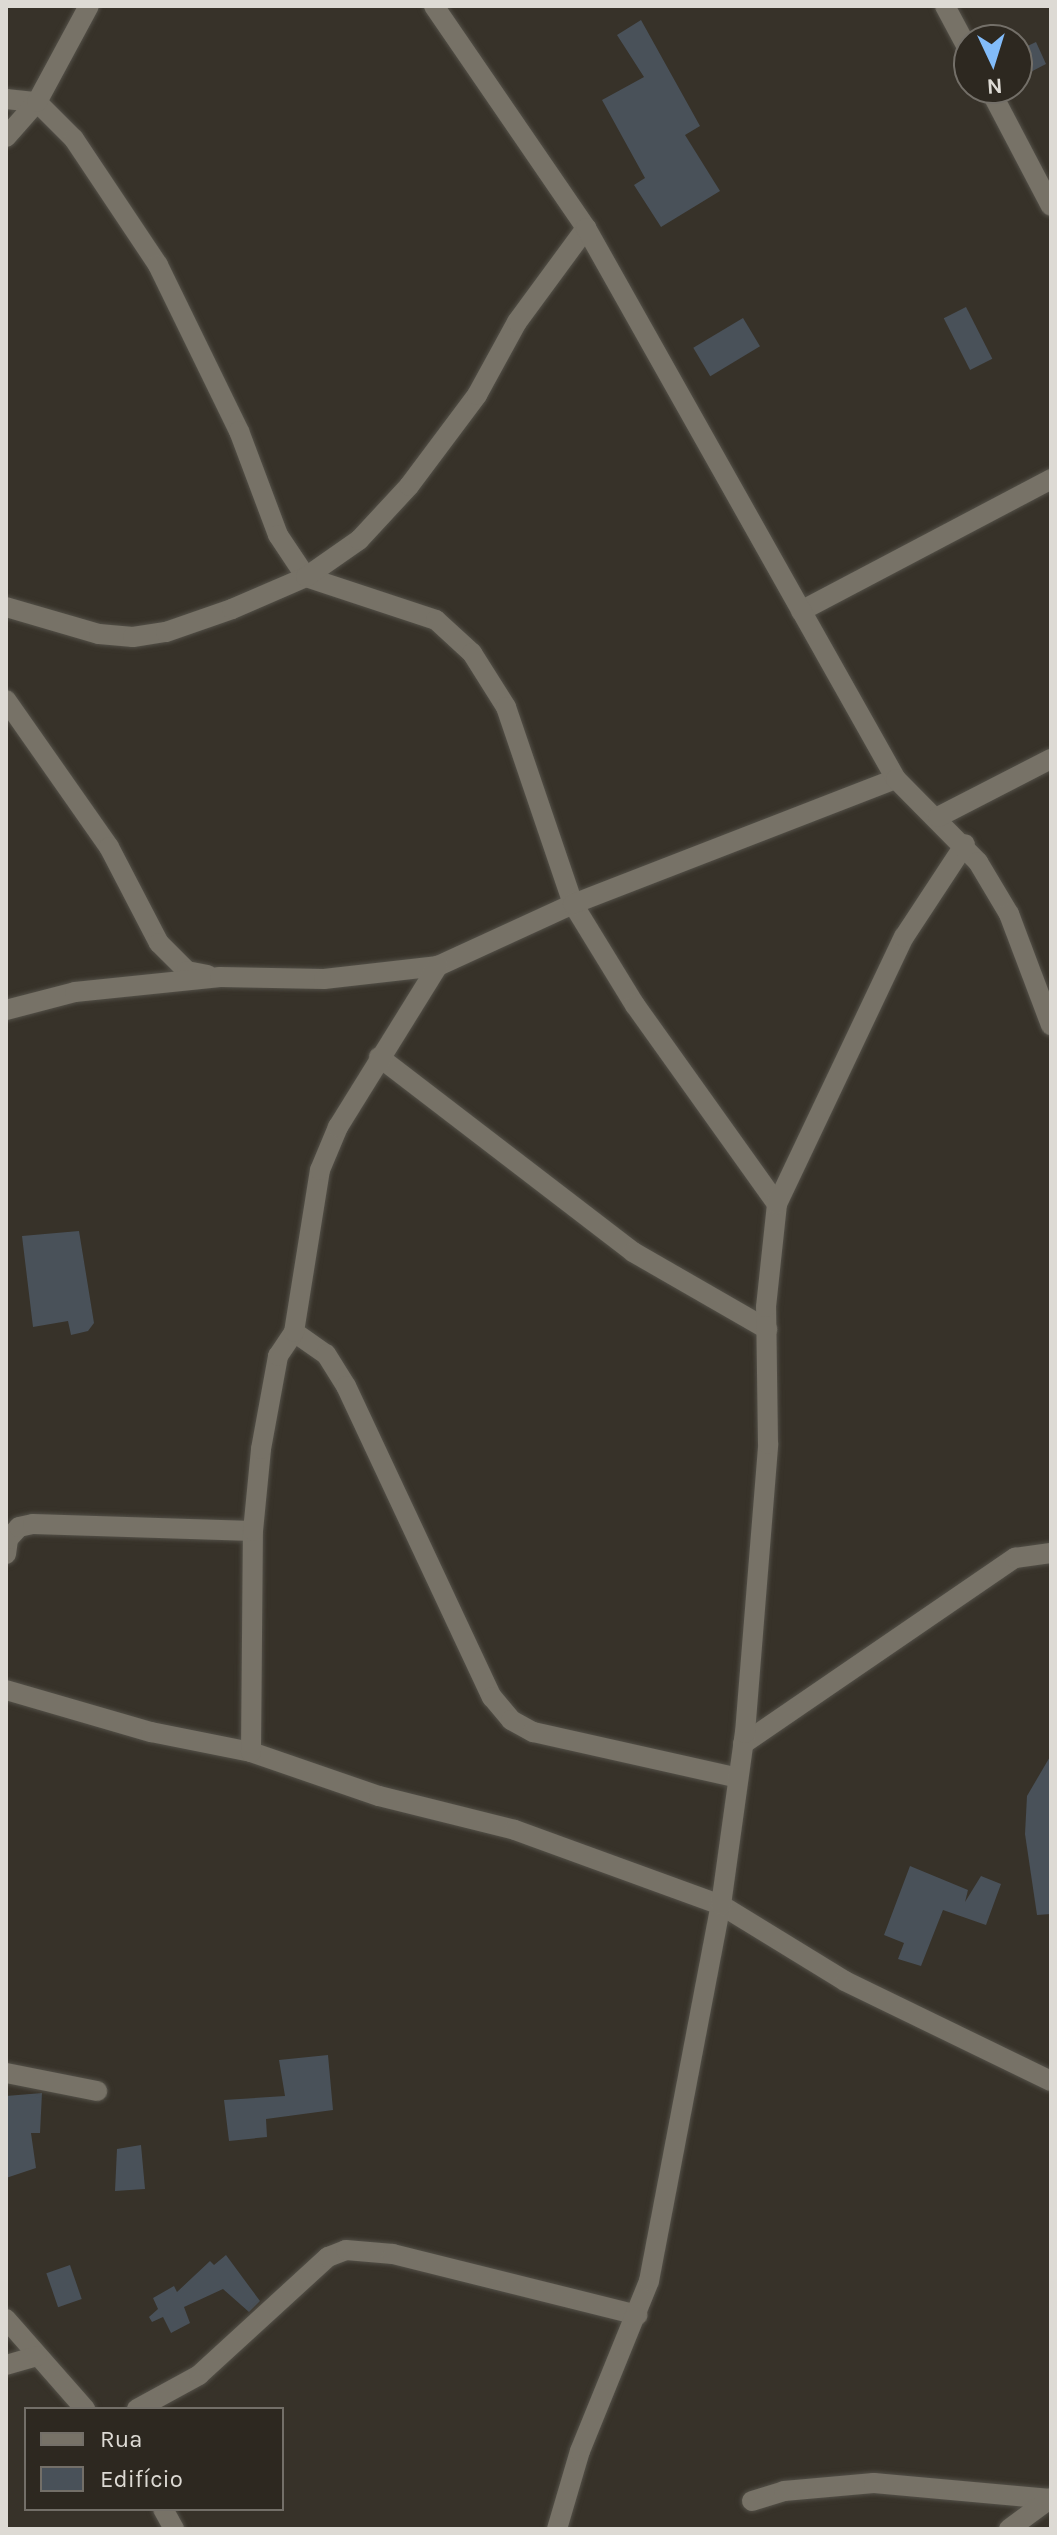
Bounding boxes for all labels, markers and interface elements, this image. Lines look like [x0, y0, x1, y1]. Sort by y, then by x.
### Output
north arrow [953, 24, 1033, 104]
text: N [986, 72, 1003, 99]
legend [24, 2407, 284, 2511]
text: Rua [100, 2425, 142, 2453]
text: Edifício [100, 2465, 183, 2493]

